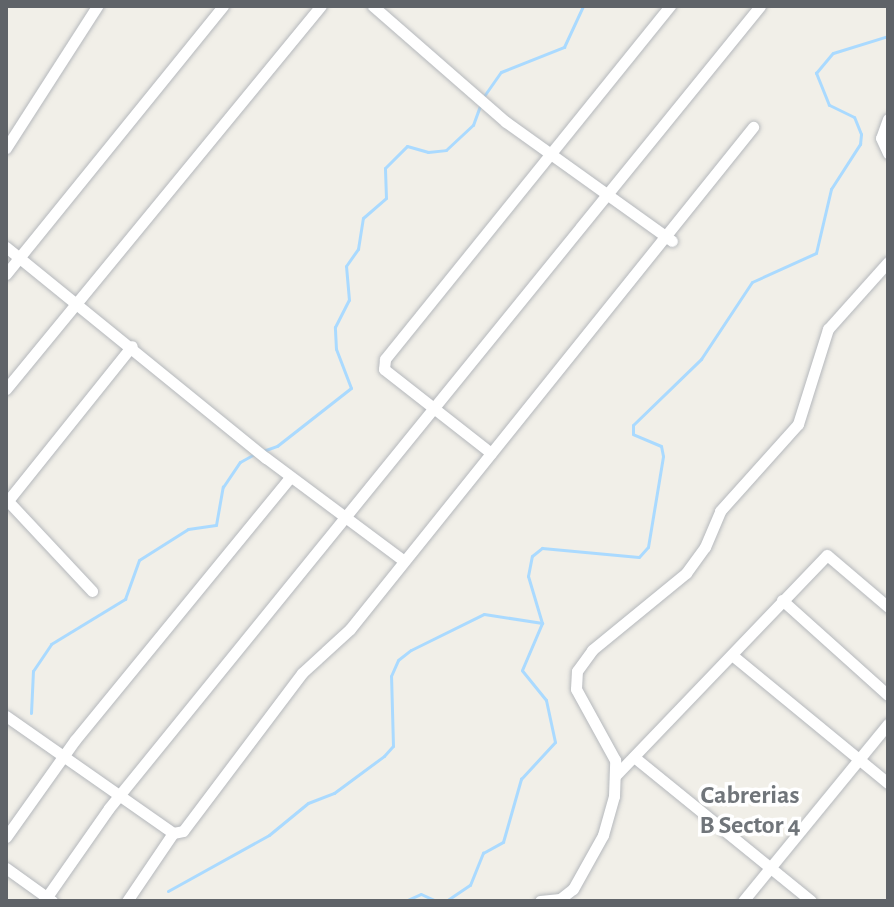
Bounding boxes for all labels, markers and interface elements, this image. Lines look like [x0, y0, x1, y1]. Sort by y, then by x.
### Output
district label: Cabrerias B Sector 4 [699, 780, 801, 842]

